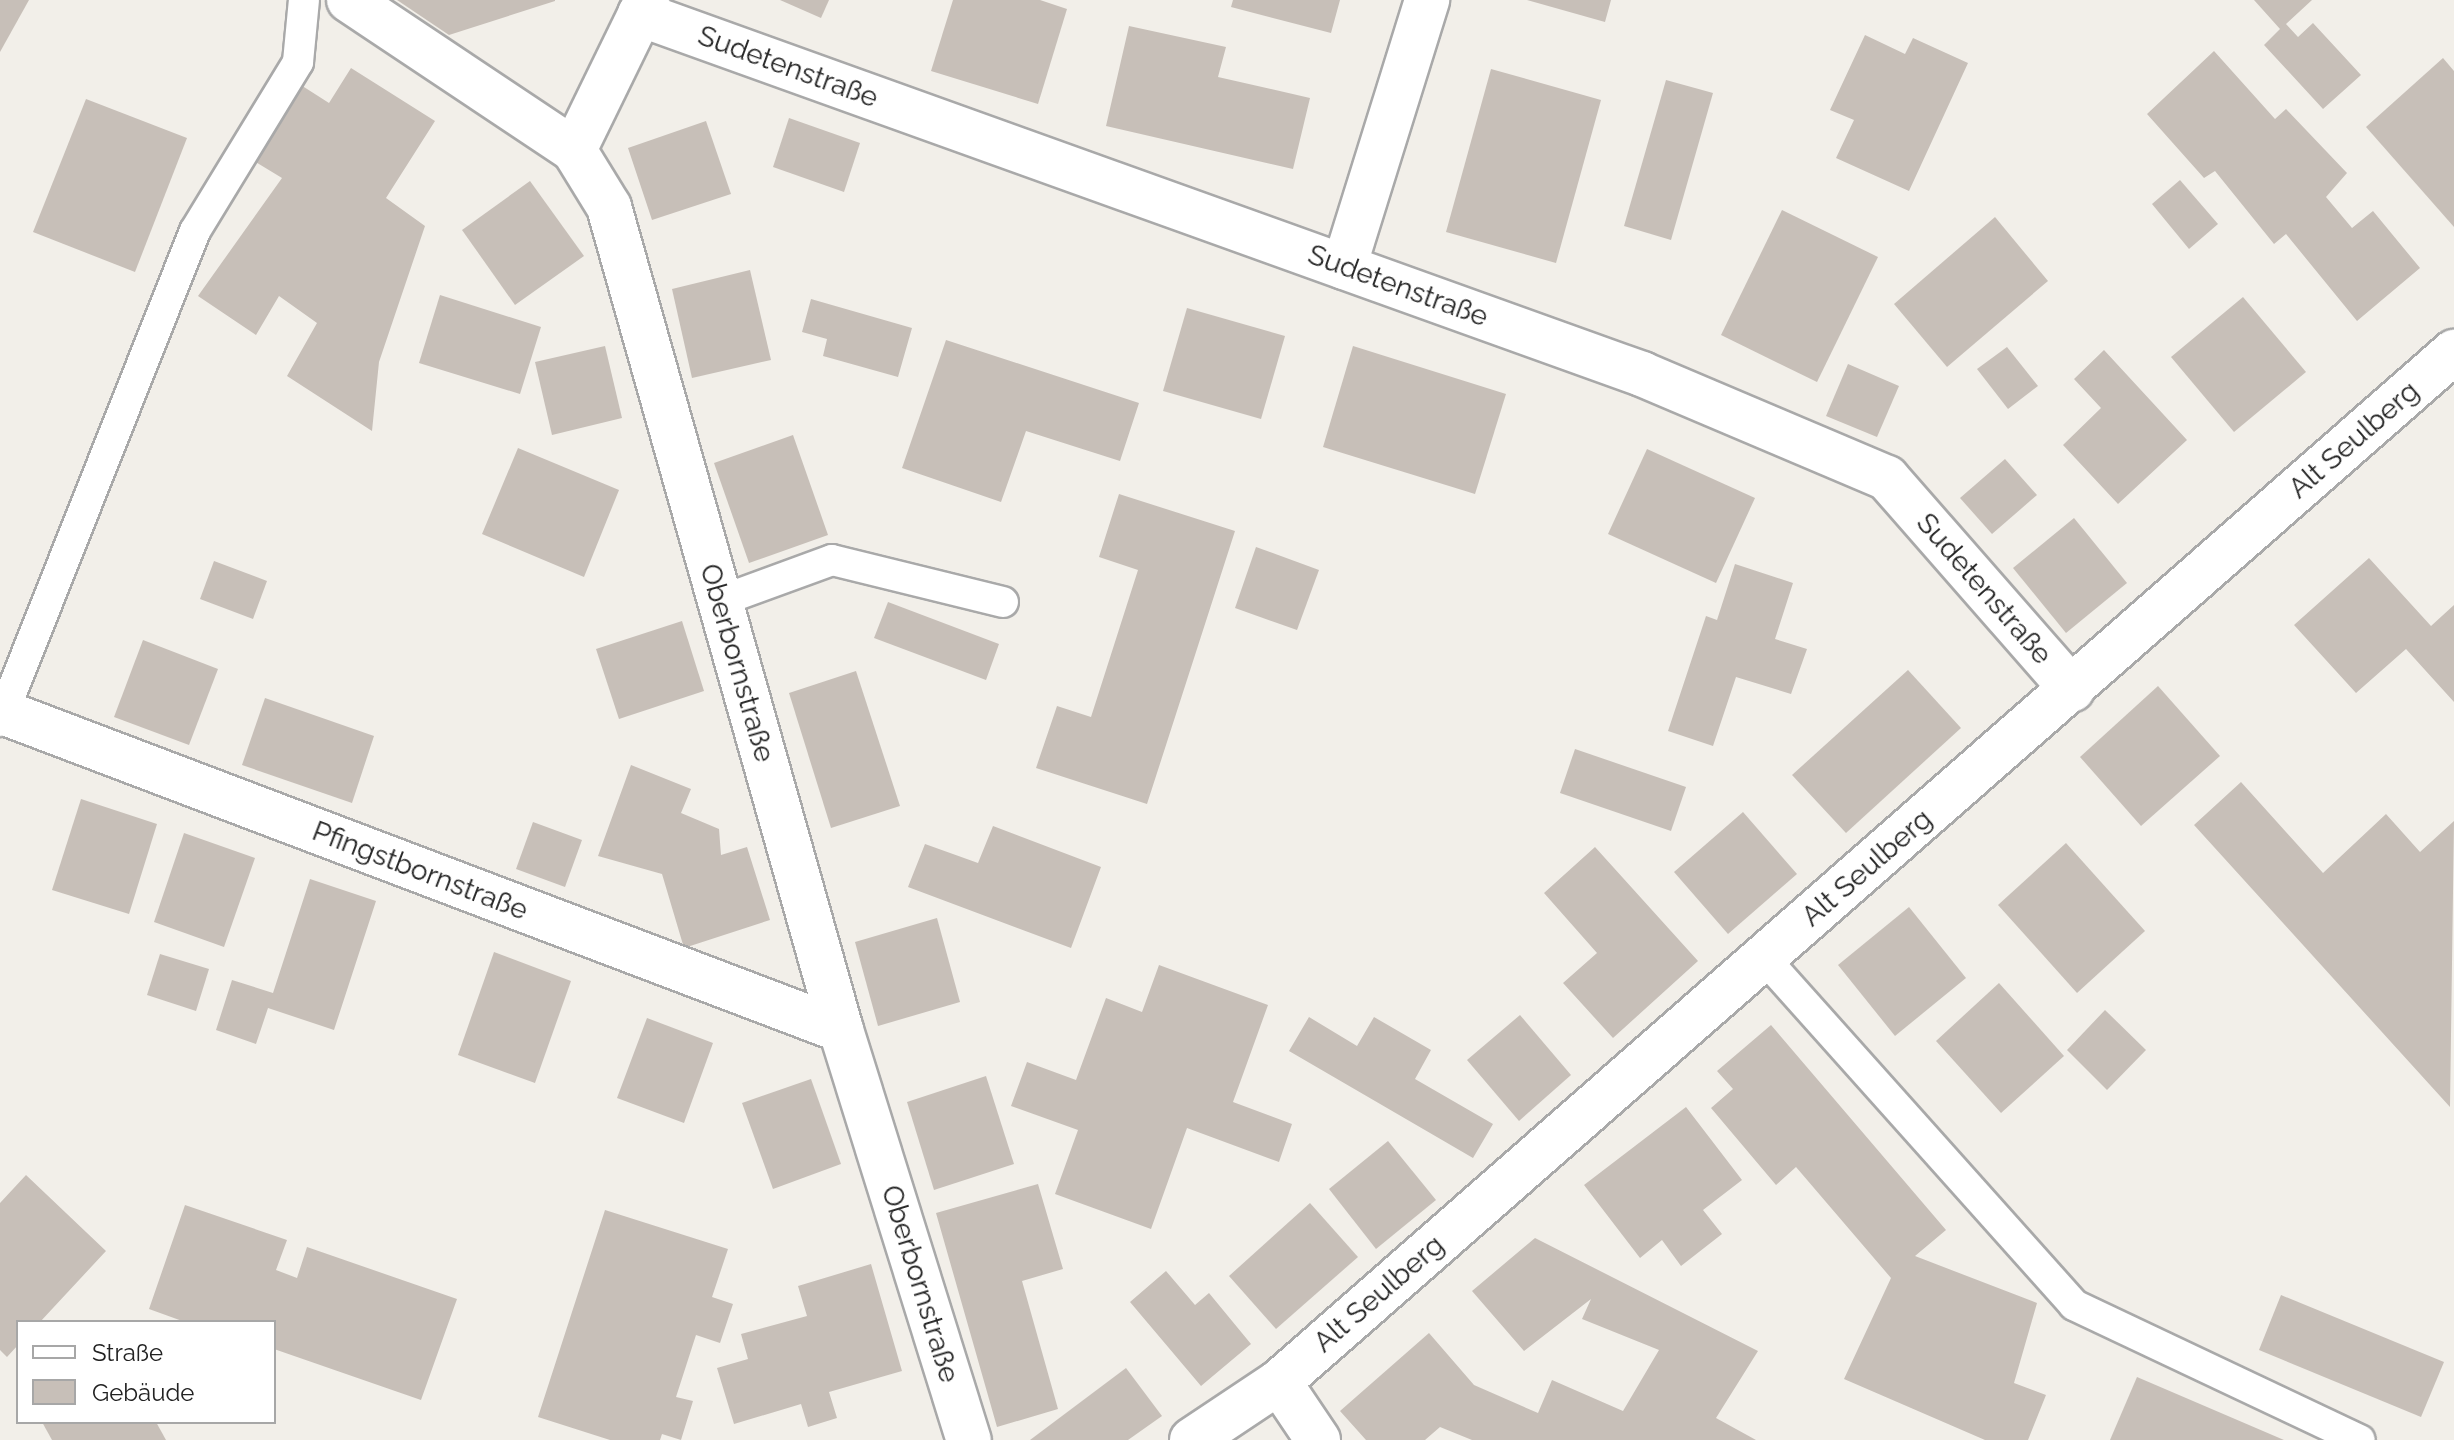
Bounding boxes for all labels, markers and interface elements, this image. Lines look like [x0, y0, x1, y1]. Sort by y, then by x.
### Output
street label: Sudetenstraße [693, 19, 883, 115]
street label: Sudetenstraße [1303, 238, 1493, 334]
street label: Alt Seulberg [2282, 374, 2426, 506]
street label: Sudetenstraße [1909, 507, 2059, 671]
street label: Oberbornstraße [693, 560, 781, 766]
street label: Alt Seulberg [1795, 802, 1939, 934]
street label: Pfingstbornstraße [308, 814, 532, 928]
street label: Oberbornstraße [874, 1181, 966, 1387]
street label: Alt Seulberg [1307, 1228, 1451, 1360]
legend [16, 1320, 276, 1424]
text: Straße [92, 1338, 163, 1367]
text: Gebäude [92, 1378, 194, 1407]

